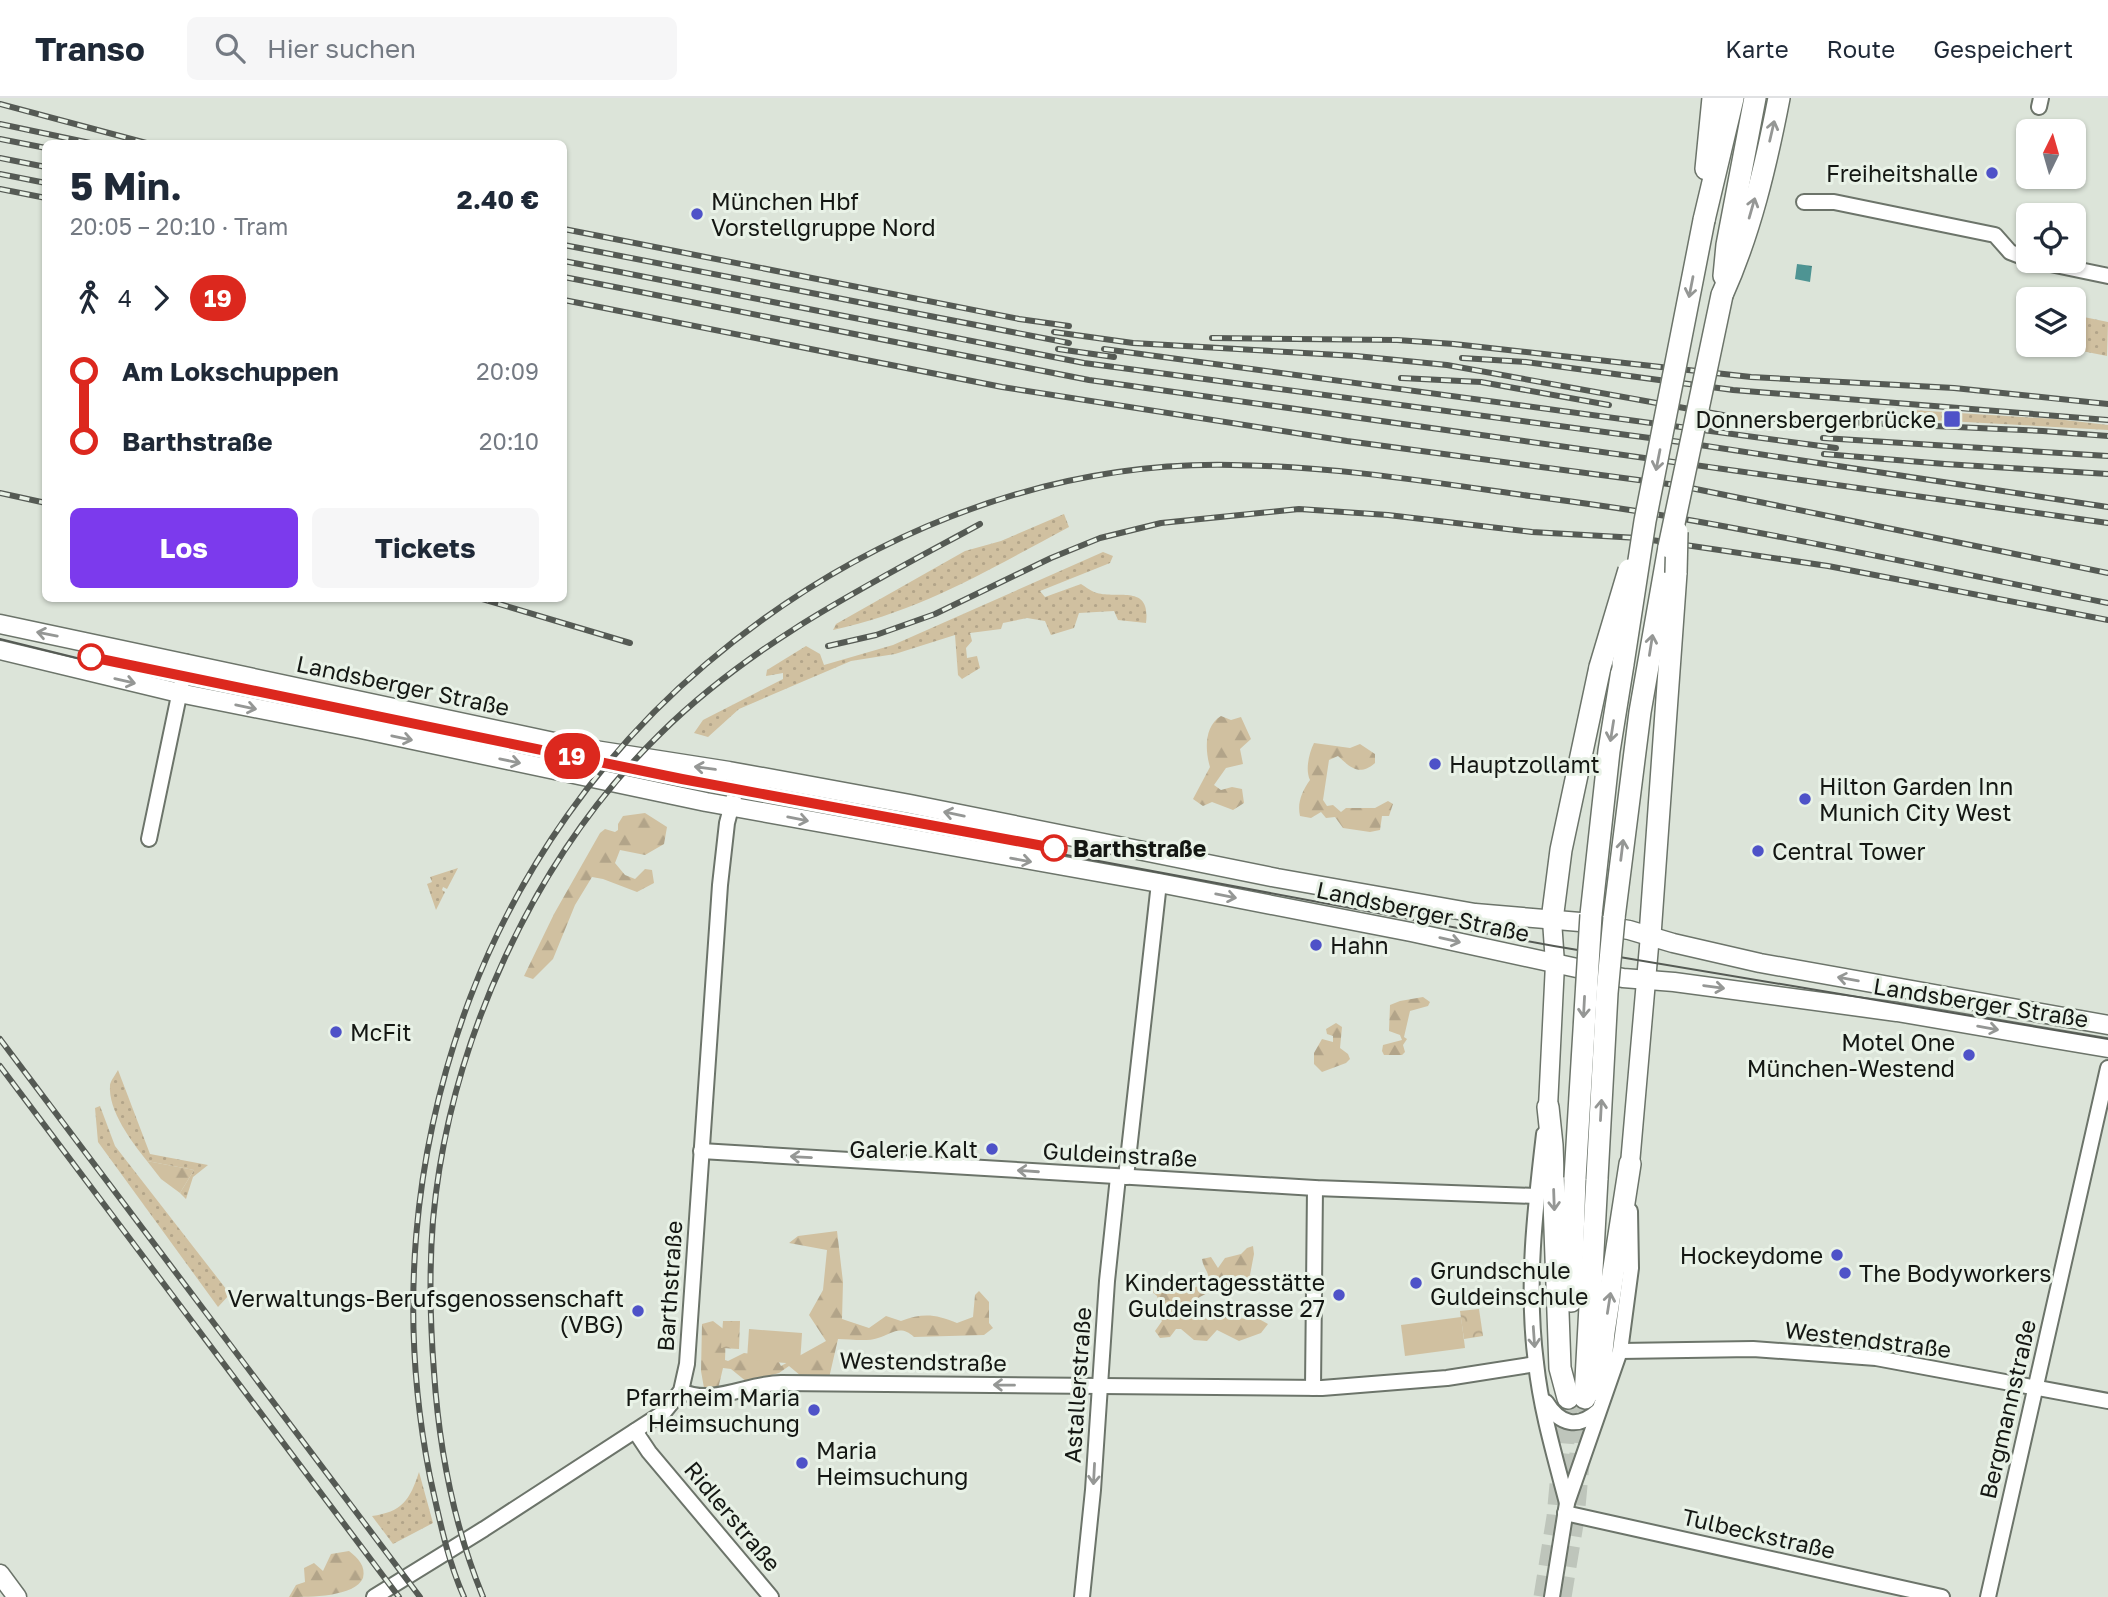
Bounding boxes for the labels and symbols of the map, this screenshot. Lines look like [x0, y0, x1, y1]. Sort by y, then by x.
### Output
north arrow [2016, 119, 2086, 189]
one-way arrow [1766, 120, 1780, 143]
place label: Freiheitshalle [1826, 159, 1978, 187]
marker: Freiheitshalle [1984, 165, 2000, 181]
place label: München Hbf Vorstellgruppe Nord [711, 187, 936, 241]
one-way arrow [1747, 197, 1760, 219]
marker: München Hbf Vorstellgruppe Nord [689, 206, 705, 222]
one-way arrow [1684, 275, 1698, 298]
place label: Donnersbergerbrücke [1695, 405, 1936, 433]
marker: Donnersbergerbrücke [1942, 409, 1962, 429]
one-way arrow [1650, 448, 1664, 471]
one-way arrow [36, 626, 59, 640]
one-way arrow [1645, 634, 1658, 657]
unlabelled marker [78, 644, 104, 670]
street label: Landsberger Straße [294, 649, 512, 721]
one-way arrow [113, 675, 136, 688]
one-way arrow [234, 700, 257, 714]
one-way arrow [1605, 719, 1618, 742]
one-way arrow [390, 731, 413, 745]
line badge: 19 [540, 733, 604, 779]
place label: Hauptzollamt [1449, 750, 1600, 778]
one-way arrow [498, 754, 521, 768]
marker: Hauptzollamt [1427, 756, 1443, 772]
one-way arrow [694, 761, 717, 774]
place label: Hilton Garden Inn Munich City West [1819, 772, 2013, 826]
marker: Hilton Garden Inn Munich City West [1797, 791, 1813, 807]
one-way arrow [943, 806, 966, 820]
one-way arrow [786, 813, 808, 827]
place label: Barthstraße [1073, 834, 1206, 862]
marker: Barthstraße [1041, 835, 1067, 861]
place label: Central Tower [1772, 837, 1925, 865]
one-way arrow [1615, 839, 1628, 862]
marker: Central Tower [1750, 843, 1766, 859]
one-way arrow [1009, 854, 1032, 867]
street label: Landsberger Straße [1314, 875, 1532, 947]
one-way arrow [1214, 890, 1237, 904]
place label: Hahn [1330, 931, 1389, 959]
one-way arrow [1438, 934, 1461, 948]
marker: Hahn [1308, 937, 1324, 953]
one-way arrow [1837, 971, 1860, 985]
street label: Landsberger Straße [1872, 971, 2090, 1033]
one-way arrow [1702, 981, 1725, 994]
one-way arrow [1578, 995, 1591, 1018]
place label: McFit [350, 1018, 411, 1046]
one-way arrow [1977, 1022, 1999, 1035]
marker: McFit [328, 1024, 344, 1040]
place label: Motel One München-Westend [1747, 1028, 1955, 1082]
marker: Motel One München-Westend [1961, 1047, 1977, 1063]
one-way arrow [1594, 1099, 1607, 1122]
place label: Galerie Kalt [849, 1135, 978, 1163]
street label: Guldeinstraße [1042, 1136, 1198, 1172]
marker: Galerie Kalt [984, 1141, 1000, 1157]
one-way arrow [791, 1150, 813, 1163]
one-way arrow [1018, 1164, 1040, 1177]
one-way arrow [1547, 1188, 1560, 1211]
street label: Barthstraße [650, 1220, 688, 1352]
place label: Hockeydome [1680, 1241, 1823, 1269]
marker: Hockeydome [1829, 1247, 1845, 1263]
place label: Grundschule Guldeinschule [1430, 1256, 1588, 1310]
place label: The Bodyworkers [1859, 1259, 2051, 1287]
marker: The Bodyworkers [1837, 1265, 1853, 1281]
place label: Kindertagesstätte Guldeinstrasse 27 [1124, 1268, 1325, 1322]
marker: Grundschule Guldeinschule [1408, 1275, 1424, 1291]
place label: Verwaltungs-Berufsgenossenschaft (VBG) [228, 1284, 624, 1338]
marker: Kindertagesstätte Guldeinstrasse 27 [1331, 1287, 1347, 1303]
one-way arrow [1603, 1292, 1616, 1315]
marker: Verwaltungs-Berufsgenossenschaft (VBG) [630, 1303, 646, 1319]
street label: Astallerstraße [1058, 1306, 1096, 1464]
street label: Westendstraße [1783, 1315, 1953, 1363]
street label: Bergmannstraße [1973, 1317, 2041, 1501]
one-way arrow [1528, 1326, 1541, 1348]
street label: Westendstraße [839, 1346, 1007, 1376]
one-way arrow [993, 1378, 1016, 1392]
place label: Pfarrheim Maria Heimsuchung [625, 1383, 800, 1437]
marker: Pfarrheim Maria Heimsuchung [806, 1402, 822, 1418]
place label: Maria Heimsuchung [816, 1436, 968, 1490]
street label: Ridlerstraße [679, 1455, 787, 1577]
marker: Maria Heimsuchung [794, 1455, 810, 1471]
one-way arrow [1087, 1462, 1100, 1485]
street label: Tulbeckstraße [1680, 1502, 1838, 1564]

